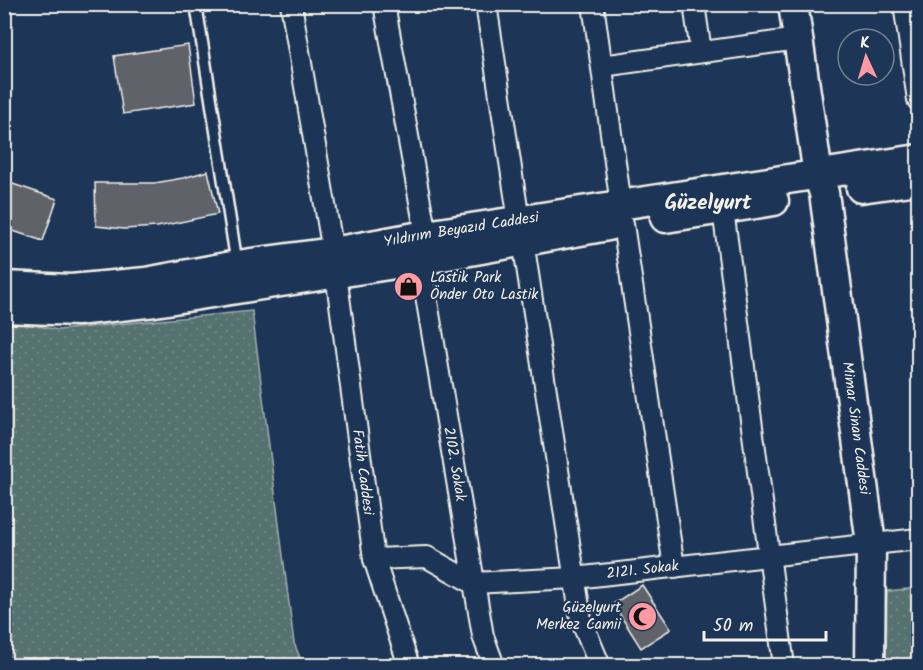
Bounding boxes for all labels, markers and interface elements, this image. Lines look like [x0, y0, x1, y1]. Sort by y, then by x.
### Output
north arrow [836, 27, 896, 87]
text: K [859, 31, 871, 56]
district label: Güzelyurt [665, 187, 752, 220]
street label: Yıldırım Beyazıd Caddesi [382, 206, 542, 254]
place label: Lastik Park Önder Oto Lastik [430, 266, 539, 307]
shop icon: Lastik Park Önder Oto Lastik [393, 271, 425, 303]
street label: Mimar Sinan Caddesi [835, 360, 876, 497]
street label: 2102. Sokak [436, 425, 472, 504]
street label: Fatih Caddesi [345, 428, 380, 518]
street label: 2121. Sokak [605, 554, 681, 586]
place label: Güzelyurt Merkez Camii [536, 596, 622, 637]
mosque icon: Güzelyurt Merkez Camii [626, 601, 658, 633]
scale bar [704, 604, 826, 642]
text: 50 m [713, 612, 753, 641]

